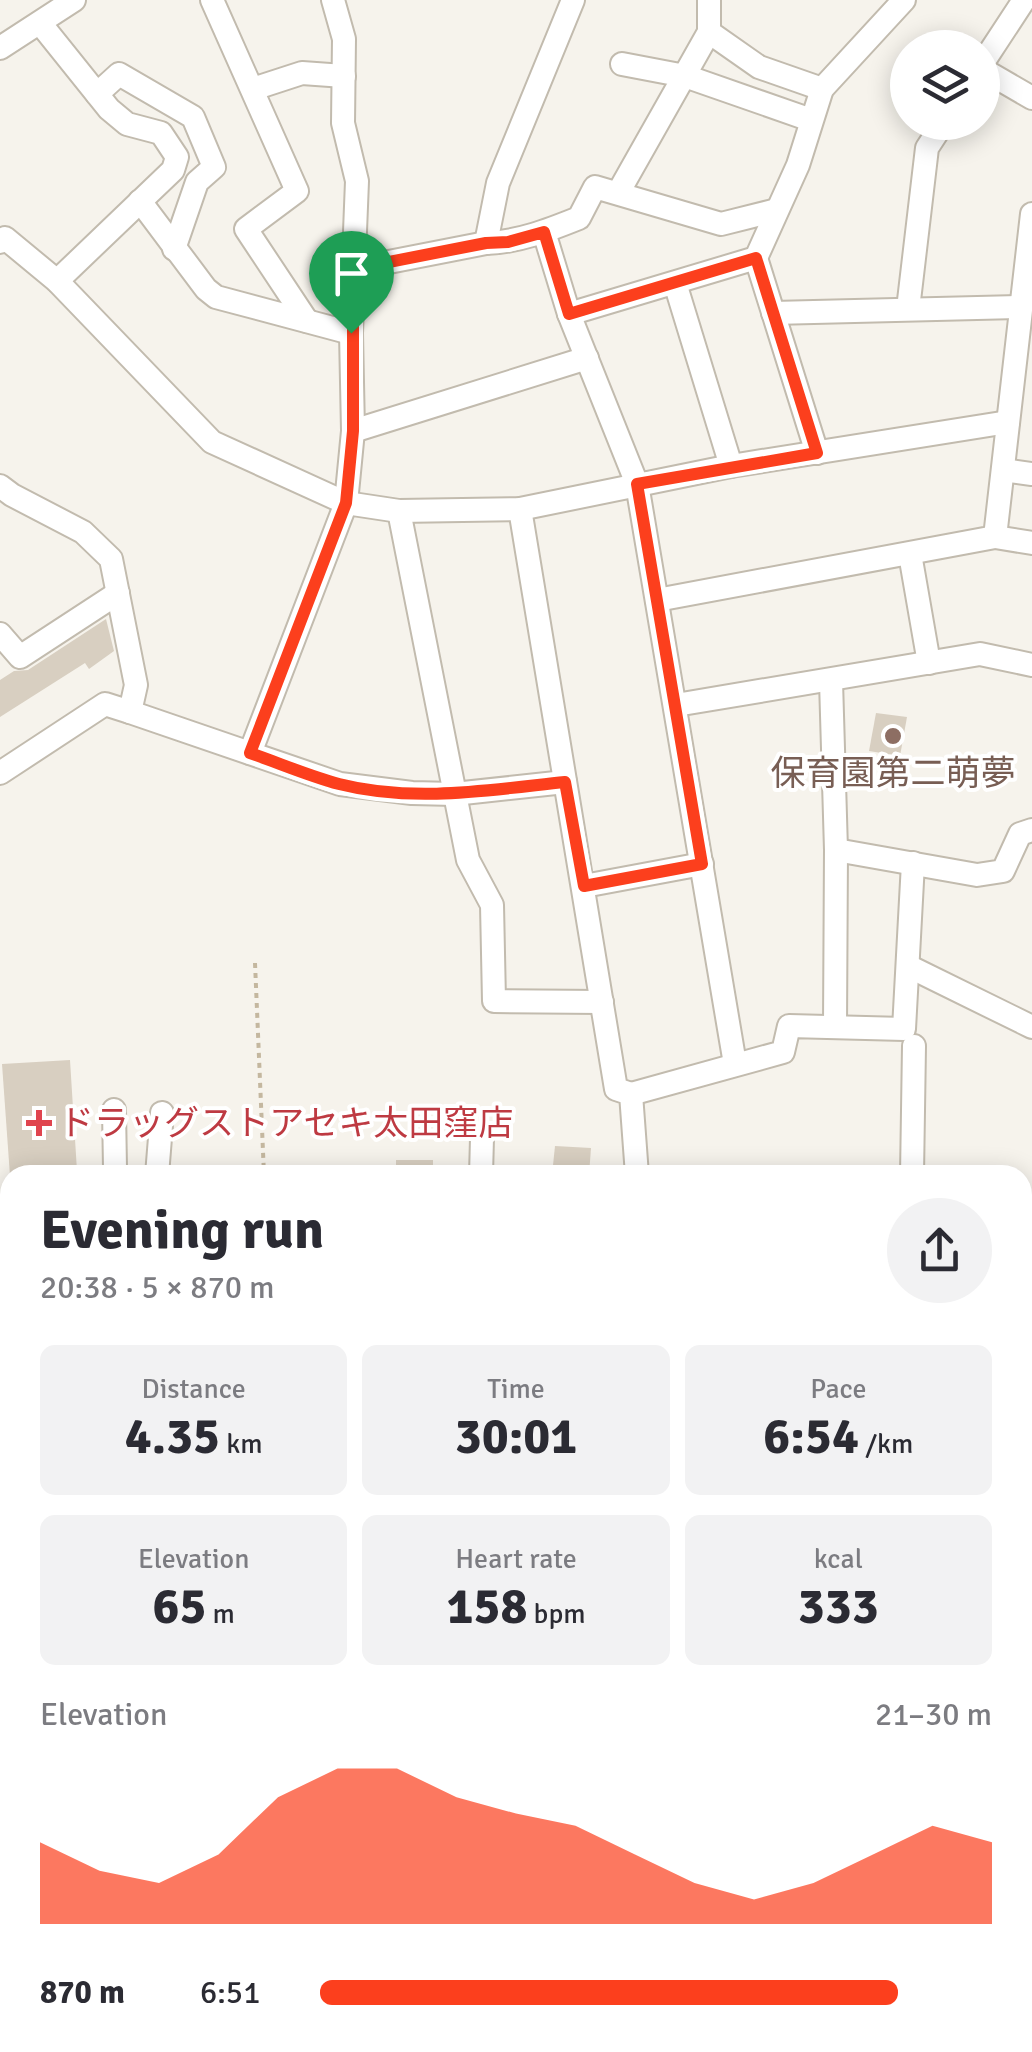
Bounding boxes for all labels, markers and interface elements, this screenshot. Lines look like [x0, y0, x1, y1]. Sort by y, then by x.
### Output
map controls [890, 30, 1000, 140]
button: layers [890, 30, 1000, 140]
pin [309, 231, 394, 334]
icon: arrive [324, 246, 379, 301]
marker: 保育園第二萌夢 [882, 725, 904, 747]
place label: 保育園第二萌夢 [770, 752, 1016, 795]
place label: ドラッグストアセキ太田窪店 [59, 1102, 513, 1145]
marker: ドラッグストアセキ太田窪店 [28, 1112, 50, 1134]
text: Evening run [40, 1196, 324, 1264]
button: share [887, 1198, 992, 1303]
text: 20:38 · 5 × 870 m [40, 1268, 275, 1307]
text: Distance [142, 1372, 246, 1406]
text: Time [487, 1372, 545, 1406]
text: Pace [810, 1372, 867, 1406]
text: 4.35 [125, 1406, 220, 1468]
text: 30:01 [455, 1406, 577, 1468]
text: 6:54 [763, 1406, 859, 1468]
text: km [220, 1427, 263, 1461]
text: /km [859, 1427, 913, 1461]
text: Elevation [138, 1542, 249, 1576]
text: Heart rate [455, 1542, 577, 1576]
text: kcal [814, 1542, 863, 1576]
text: 65 [152, 1576, 206, 1638]
text: 158 [446, 1576, 527, 1638]
text: 333 [798, 1576, 879, 1638]
text: m [206, 1597, 235, 1631]
text: bpm [527, 1597, 586, 1631]
text: Elevation [40, 1695, 167, 1734]
text: 21–30 m [875, 1695, 992, 1734]
text: 870 m [40, 1973, 125, 2012]
text: 6:51 [200, 1973, 260, 2012]

